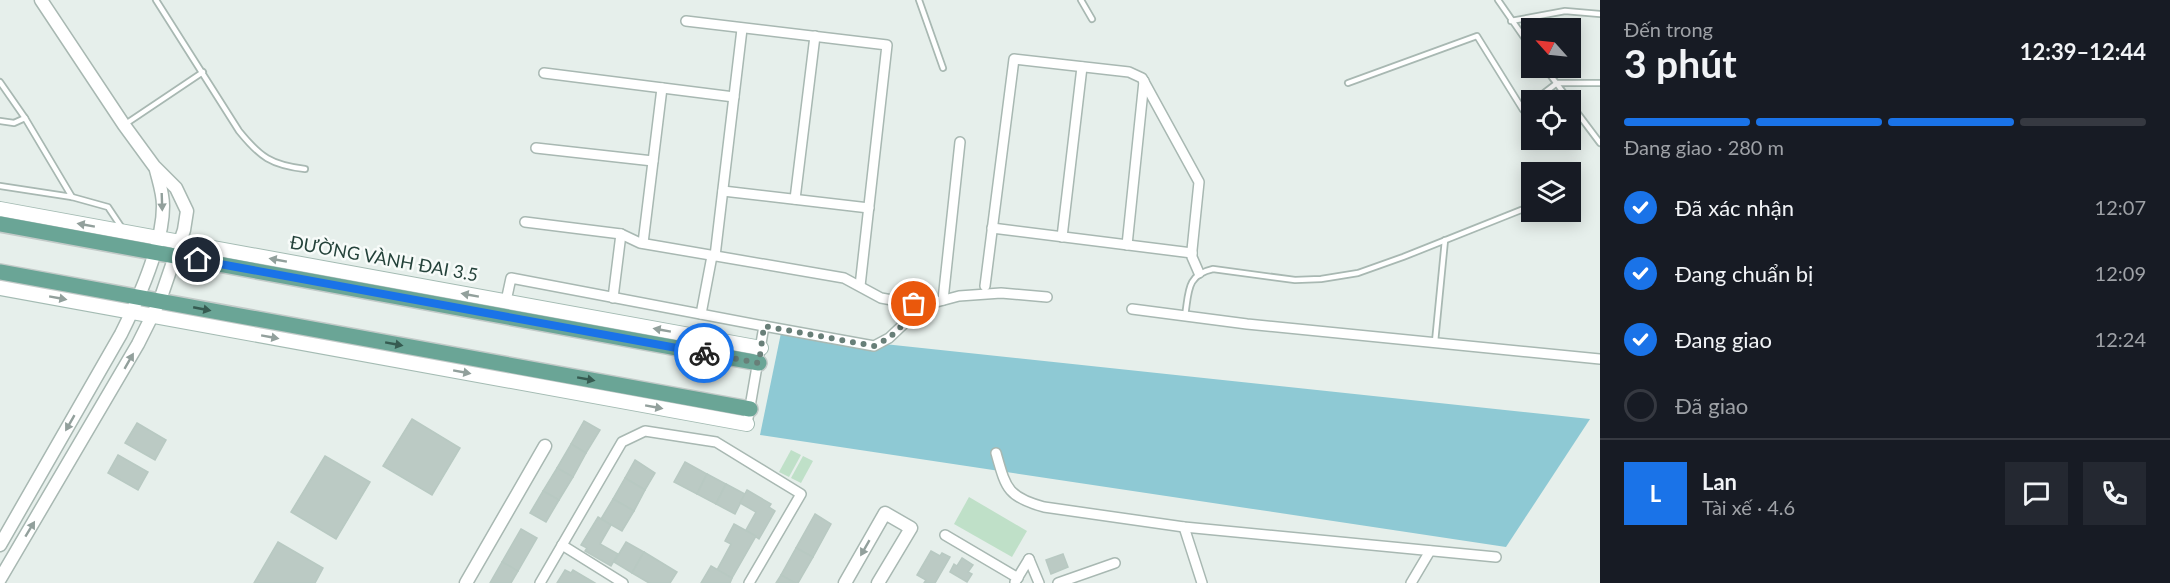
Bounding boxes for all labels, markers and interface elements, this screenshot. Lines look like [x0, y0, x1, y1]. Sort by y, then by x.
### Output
text: Đến trong [1624, 17, 1713, 41]
north arrow [1521, 18, 1581, 78]
map controls [1521, 18, 1581, 222]
text: 12:39–12:44 [2020, 38, 2146, 65]
text: 3 phút [1624, 40, 1737, 86]
button: locate [1521, 90, 1581, 150]
text: Đang giao · 280 m [1624, 135, 1784, 159]
button: layers [1521, 162, 1581, 222]
icon: check [1624, 191, 1657, 224]
one-way arrow [157, 192, 167, 211]
text: Đã xác nhận [1675, 194, 1794, 221]
text: 12:07 [2095, 195, 2146, 219]
one-way arrow [76, 220, 95, 229]
street label: ĐƯỜNG VÀNH ĐAI 3.5 [288, 231, 480, 285]
pin [172, 234, 223, 285]
icon: home [181, 243, 214, 276]
one-way arrow [268, 255, 287, 264]
icon: check [1624, 257, 1657, 290]
text: Đang chuẩn bị [1675, 260, 1813, 287]
text: 12:09 [2095, 261, 2146, 285]
pin [888, 278, 939, 329]
icon: bag [897, 287, 930, 320]
one-way arrow [460, 290, 479, 299]
one-way arrow [48, 294, 67, 303]
one-way arrow [193, 305, 212, 314]
courier [674, 323, 734, 383]
icon: check [1624, 323, 1657, 356]
one-way arrow [652, 325, 671, 334]
text: Đang giao [1675, 326, 1772, 353]
text: 12:24 [2095, 327, 2146, 351]
one-way arrow [261, 333, 280, 342]
icon: bike [688, 337, 721, 370]
one-way arrow [385, 340, 404, 349]
one-way arrow [123, 353, 134, 369]
one-way arrow [453, 368, 472, 377]
one-way arrow [576, 375, 595, 384]
text: Đã giao [1675, 392, 1748, 419]
one-way arrow [644, 403, 663, 412]
one-way arrow [65, 415, 75, 432]
button: chat [2005, 462, 2068, 525]
button: phone [2083, 462, 2146, 525]
text: Lan [1702, 468, 1737, 495]
text: L [1650, 480, 1661, 507]
text: Tài xế · 4.6 [1702, 495, 1795, 519]
one-way arrow [24, 520, 34, 537]
one-way arrow [860, 540, 870, 557]

